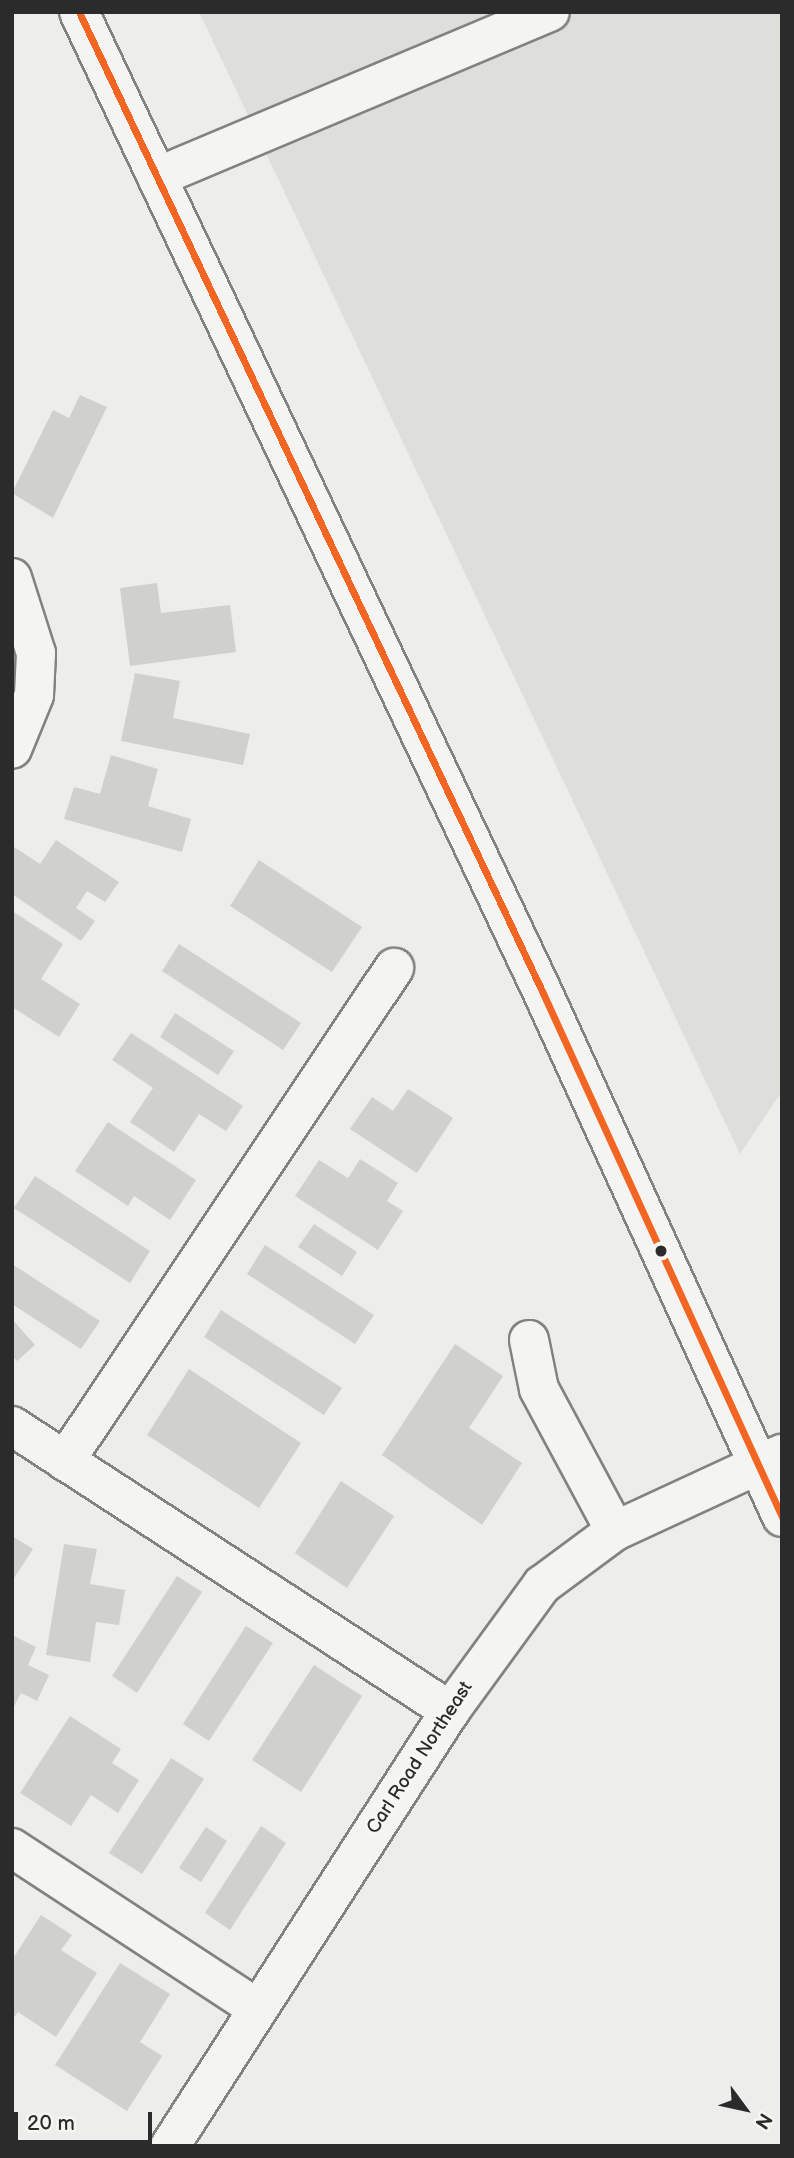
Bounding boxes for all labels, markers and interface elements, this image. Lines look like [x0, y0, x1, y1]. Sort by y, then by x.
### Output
unlabelled marker [654, 1244, 668, 1258]
street label: Carl Road Northeast [362, 1677, 478, 1839]
north arrow [710, 2074, 780, 2144]
scale bar [18, 2098, 156, 2142]
text: N [749, 2108, 777, 2133]
text: 20 m [27, 2111, 75, 2136]

